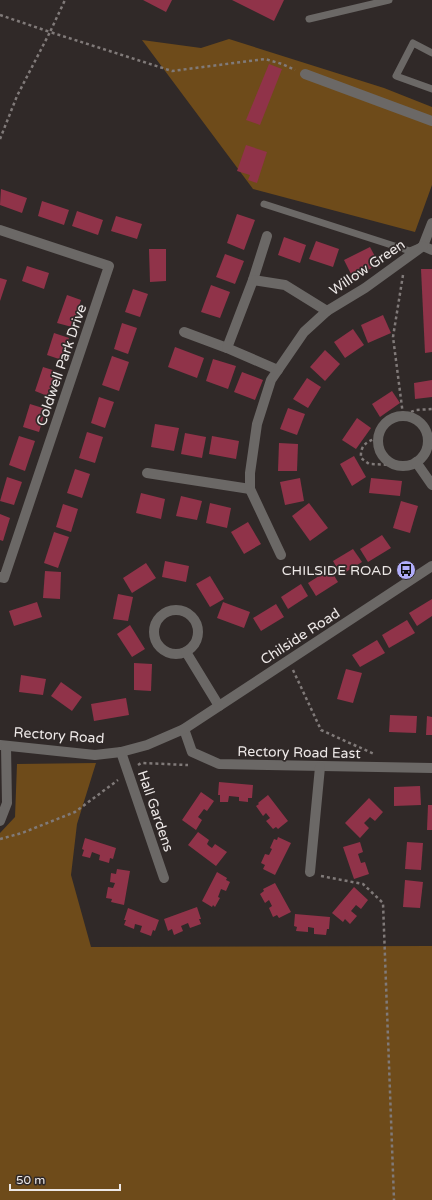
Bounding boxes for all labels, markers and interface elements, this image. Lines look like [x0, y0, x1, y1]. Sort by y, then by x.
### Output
street label: Willow Green [326, 236, 408, 299]
street label: Coldwell Park Drive [33, 302, 90, 428]
bus stop icon: CHILSIDE ROAD [395, 559, 417, 581]
place label: CHILSIDE ROAD [282, 562, 392, 579]
street label: Chilside Road [257, 605, 343, 668]
street label: Rectory Road [13, 724, 105, 747]
street label: Rectory Road East [237, 743, 361, 762]
street label: Hall Gardens [134, 768, 177, 854]
scale bar [10, 1166, 120, 1192]
text: 50 m [16, 1173, 45, 1187]

